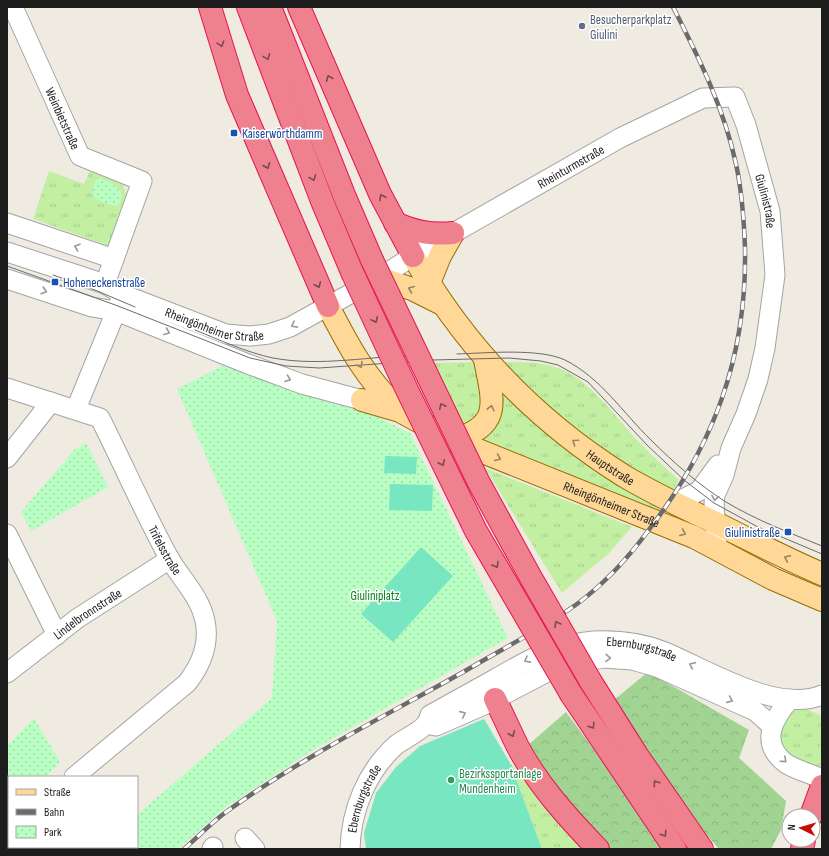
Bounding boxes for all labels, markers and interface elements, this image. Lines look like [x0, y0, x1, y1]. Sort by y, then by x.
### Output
place label: Besucherparkplatz Giulini [590, 12, 672, 43]
marker: Besucherparkplatz Giulini [577, 21, 587, 31]
one-way arrow [217, 41, 225, 48]
one-way arrow [262, 53, 270, 60]
one-way arrow [326, 75, 334, 83]
street label: Weinbietstraße [41, 85, 83, 152]
place label: Kaiserwörthdamm [242, 126, 322, 142]
marker: Kaiserwörthdamm [229, 128, 239, 138]
street label: Rheinturmstraße [535, 142, 607, 192]
one-way arrow [263, 162, 271, 169]
street label: Giulinistraße [751, 172, 778, 229]
one-way arrow [309, 174, 317, 181]
one-way arrow [379, 194, 386, 201]
one-way arrow [73, 243, 80, 251]
place label: Hoheneckenstraße [63, 275, 145, 291]
marker: Hoheneckenstraße [50, 277, 60, 287]
one-way arrow [313, 281, 321, 289]
one-way arrow [40, 286, 47, 295]
one-way arrow [408, 286, 415, 294]
street label: Rheingönheimer Straße [163, 304, 265, 345]
one-way arrow [370, 315, 378, 323]
one-way arrow [290, 320, 298, 327]
one-way arrow [164, 327, 171, 335]
one-way arrow [356, 361, 363, 368]
one-way arrow [285, 374, 292, 382]
one-way arrow [439, 403, 447, 410]
one-way arrow [486, 405, 494, 412]
one-way arrow [572, 440, 579, 447]
street label: Hauptstraße [583, 446, 637, 489]
one-way arrow [494, 454, 501, 462]
one-way arrow [437, 458, 445, 466]
street label: Rheingönheimer Straße [561, 478, 662, 531]
one-way arrow [711, 495, 720, 501]
street label: Trifelsstraße [144, 523, 185, 578]
place label: Giulinistraße [725, 525, 780, 541]
marker: Giulinistraße [783, 527, 793, 537]
one-way arrow [680, 528, 687, 536]
one-way arrow [783, 555, 791, 563]
one-way arrow [491, 561, 498, 568]
street label: Lindelbronnstraße [50, 585, 125, 643]
park label: Giuliniplatz [351, 588, 400, 604]
one-way arrow [555, 621, 562, 628]
street label: Ebernburgstraße [606, 634, 679, 665]
one-way arrow [605, 654, 611, 663]
one-way arrow [524, 656, 532, 663]
one-way arrow [689, 662, 696, 670]
one-way arrow [726, 695, 734, 703]
one-way arrow [459, 711, 466, 719]
one-way arrow [587, 722, 595, 729]
one-way arrow [507, 730, 515, 738]
one-way arrow [779, 755, 787, 762]
street label: Ebernburgstraße [344, 761, 385, 834]
place label: Bezirkssportanlage Mundenheim [459, 766, 542, 797]
marker: Bezirkssportanlage Mundenheim [446, 775, 456, 785]
legend [8, 776, 138, 848]
one-way arrow [654, 780, 661, 787]
text: Straße [44, 785, 71, 800]
text: Bahn [44, 805, 64, 820]
north arrow [781, 808, 821, 848]
text: N [785, 824, 798, 831]
text: Park [44, 825, 62, 840]
one-way arrow [659, 830, 667, 837]

